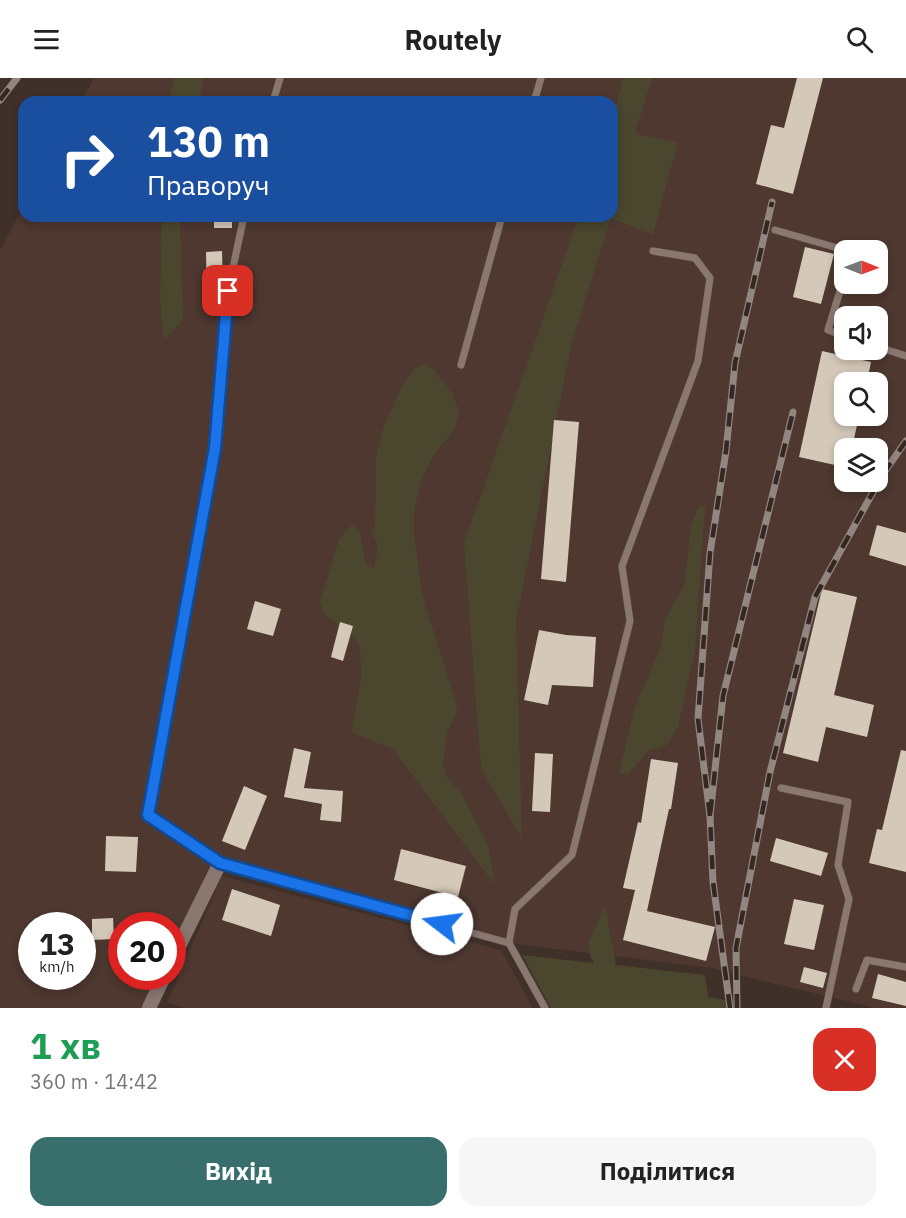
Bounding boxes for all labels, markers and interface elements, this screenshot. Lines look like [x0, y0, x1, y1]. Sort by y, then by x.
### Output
text: Routely [405, 22, 501, 57]
icon: menu [30, 23, 63, 56]
icon: search [843, 23, 876, 56]
text: 130 m [147, 114, 270, 169]
icon: right [48, 120, 126, 198]
text: Праворуч [147, 167, 270, 202]
north arrow [834, 240, 888, 294]
map controls [834, 240, 888, 492]
pin [202, 265, 253, 316]
icon: arrive [211, 274, 244, 307]
button: sound [834, 306, 888, 360]
button: search [834, 372, 888, 426]
button: layers [834, 438, 888, 492]
position arrow [410, 892, 474, 956]
speed limit sign: 20 [108, 912, 186, 990]
text: 13 [39, 924, 75, 963]
text: km/h [39, 957, 75, 976]
text: 1 хв [30, 1022, 101, 1069]
button: close [813, 1028, 876, 1091]
text: 360 m · 14:42 [30, 1068, 158, 1095]
button: Вихід [30, 1137, 447, 1206]
button: Поділитися [459, 1137, 876, 1206]

